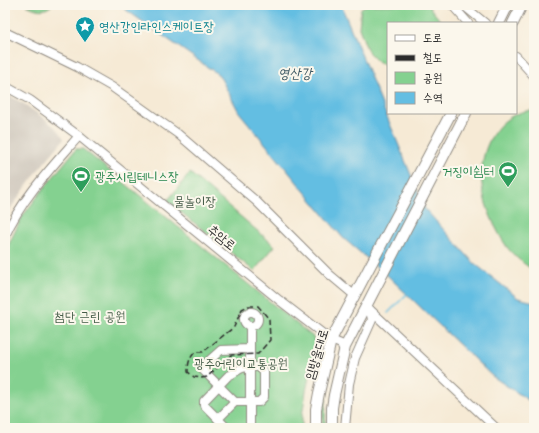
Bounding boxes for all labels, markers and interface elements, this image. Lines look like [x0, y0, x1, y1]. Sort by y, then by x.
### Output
place icon: 영산강인라인스케이트장 [74, 15, 96, 43]
place label: 영산강인라인스케이트장 [99, 19, 214, 34]
legend [387, 22, 517, 114]
text: 도로 [423, 31, 442, 45]
text: 철도 [423, 51, 442, 65]
water label: 영산강 [278, 65, 314, 82]
text: 공원 [423, 71, 442, 85]
text: 수역 [423, 91, 443, 105]
sports icon: 거징이쉼터 [497, 160, 519, 188]
place label: 거징이쉼터 [442, 164, 494, 179]
sports icon: 광주시립테니스장 [70, 165, 92, 193]
place label: 광주시립테니스장 [95, 169, 179, 184]
park label: 물놀이장 [174, 194, 216, 209]
street label: 추암로 [205, 222, 239, 253]
park label: 첨단 근린 공원 [54, 309, 126, 324]
street label: 임방울대로 [302, 327, 331, 381]
park label: 광주어린이교통공원 [194, 356, 288, 371]

